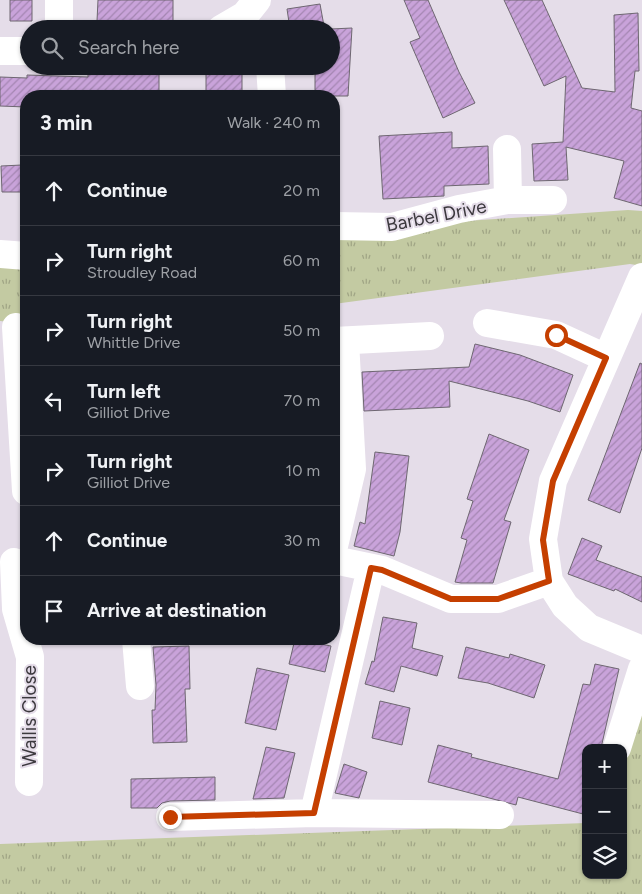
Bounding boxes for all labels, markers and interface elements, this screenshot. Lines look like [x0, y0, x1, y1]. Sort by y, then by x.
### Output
search box [20, 20, 340, 75]
icon: search [38, 34, 66, 62]
text: Search here [78, 36, 180, 59]
text: 3 min [40, 110, 92, 135]
text: Walk · 240 m [227, 113, 320, 132]
icon: ahead [40, 177, 68, 205]
text: Continue [87, 179, 167, 202]
text: 20 m [283, 181, 320, 200]
street label: Barbel Drive [384, 194, 488, 237]
text: Turn right [87, 240, 173, 263]
icon: right [40, 247, 68, 275]
text: 60 m [283, 251, 320, 270]
text: Stroudley Road [87, 263, 197, 282]
text: Turn right [87, 310, 173, 333]
icon: right [40, 317, 68, 345]
text: 50 m [283, 321, 320, 340]
route start [545, 324, 568, 347]
text: Whittle Drive [87, 333, 180, 352]
text: Turn left [87, 380, 161, 403]
icon: left [40, 387, 68, 415]
text: 70 m [284, 391, 320, 410]
text: Gilliot Drive [87, 403, 170, 422]
text: Turn right [87, 450, 173, 473]
icon: right [40, 457, 68, 485]
text: 10 m [286, 461, 320, 480]
text: Gilliot Drive [87, 473, 170, 492]
icon: ahead [40, 527, 68, 555]
text: Continue [87, 529, 167, 552]
text: 30 m [283, 531, 320, 550]
icon: arrive [40, 597, 68, 625]
text: Arrive at destination [87, 599, 266, 622]
street label: Wallis Close [18, 665, 41, 767]
map controls [582, 744, 627, 879]
button: + [582, 744, 627, 789]
button: − [582, 789, 627, 834]
route end [159, 806, 182, 829]
button: layers [582, 834, 627, 879]

